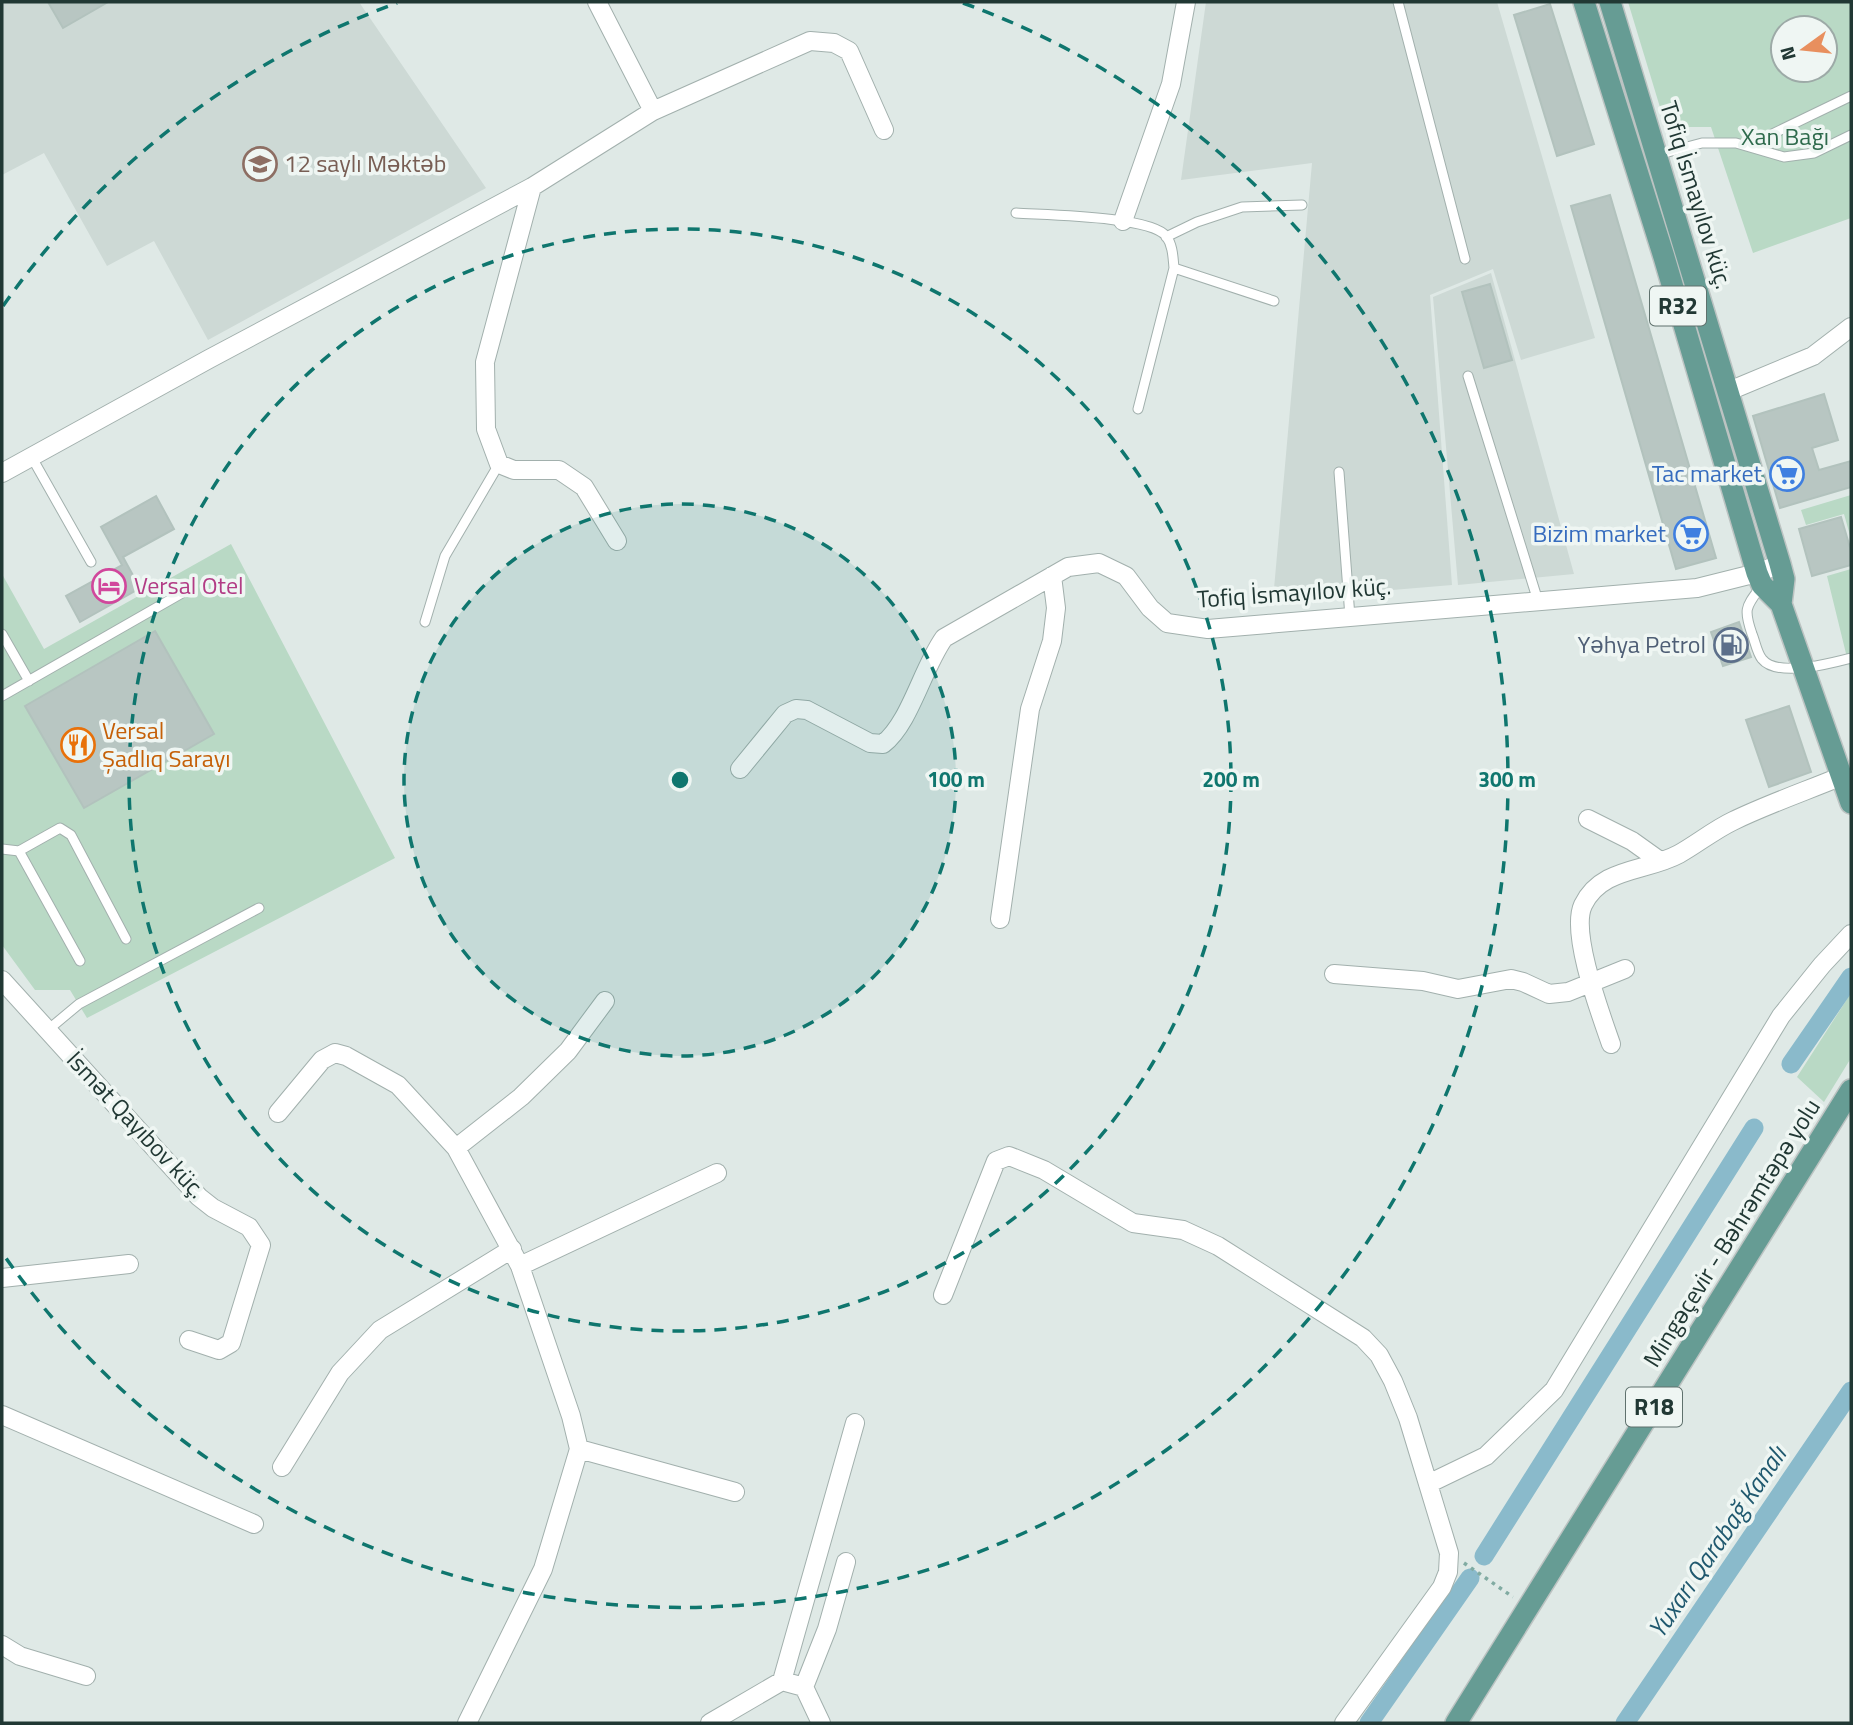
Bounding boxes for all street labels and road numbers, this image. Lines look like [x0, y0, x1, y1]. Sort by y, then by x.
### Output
street label: Tofiq İsmayılov küç. [1651, 96, 1743, 293]
road number: R32 [1650, 286, 1706, 326]
street label: Tofiq İsmayılov küç. [1196, 567, 1392, 617]
street label: İsmət Qayıbov küç. [59, 1042, 215, 1206]
street label: Mingəçevir - Bəhrəmtəpə yolu [1634, 1091, 1829, 1374]
road number: R18 [1626, 1388, 1682, 1426]

